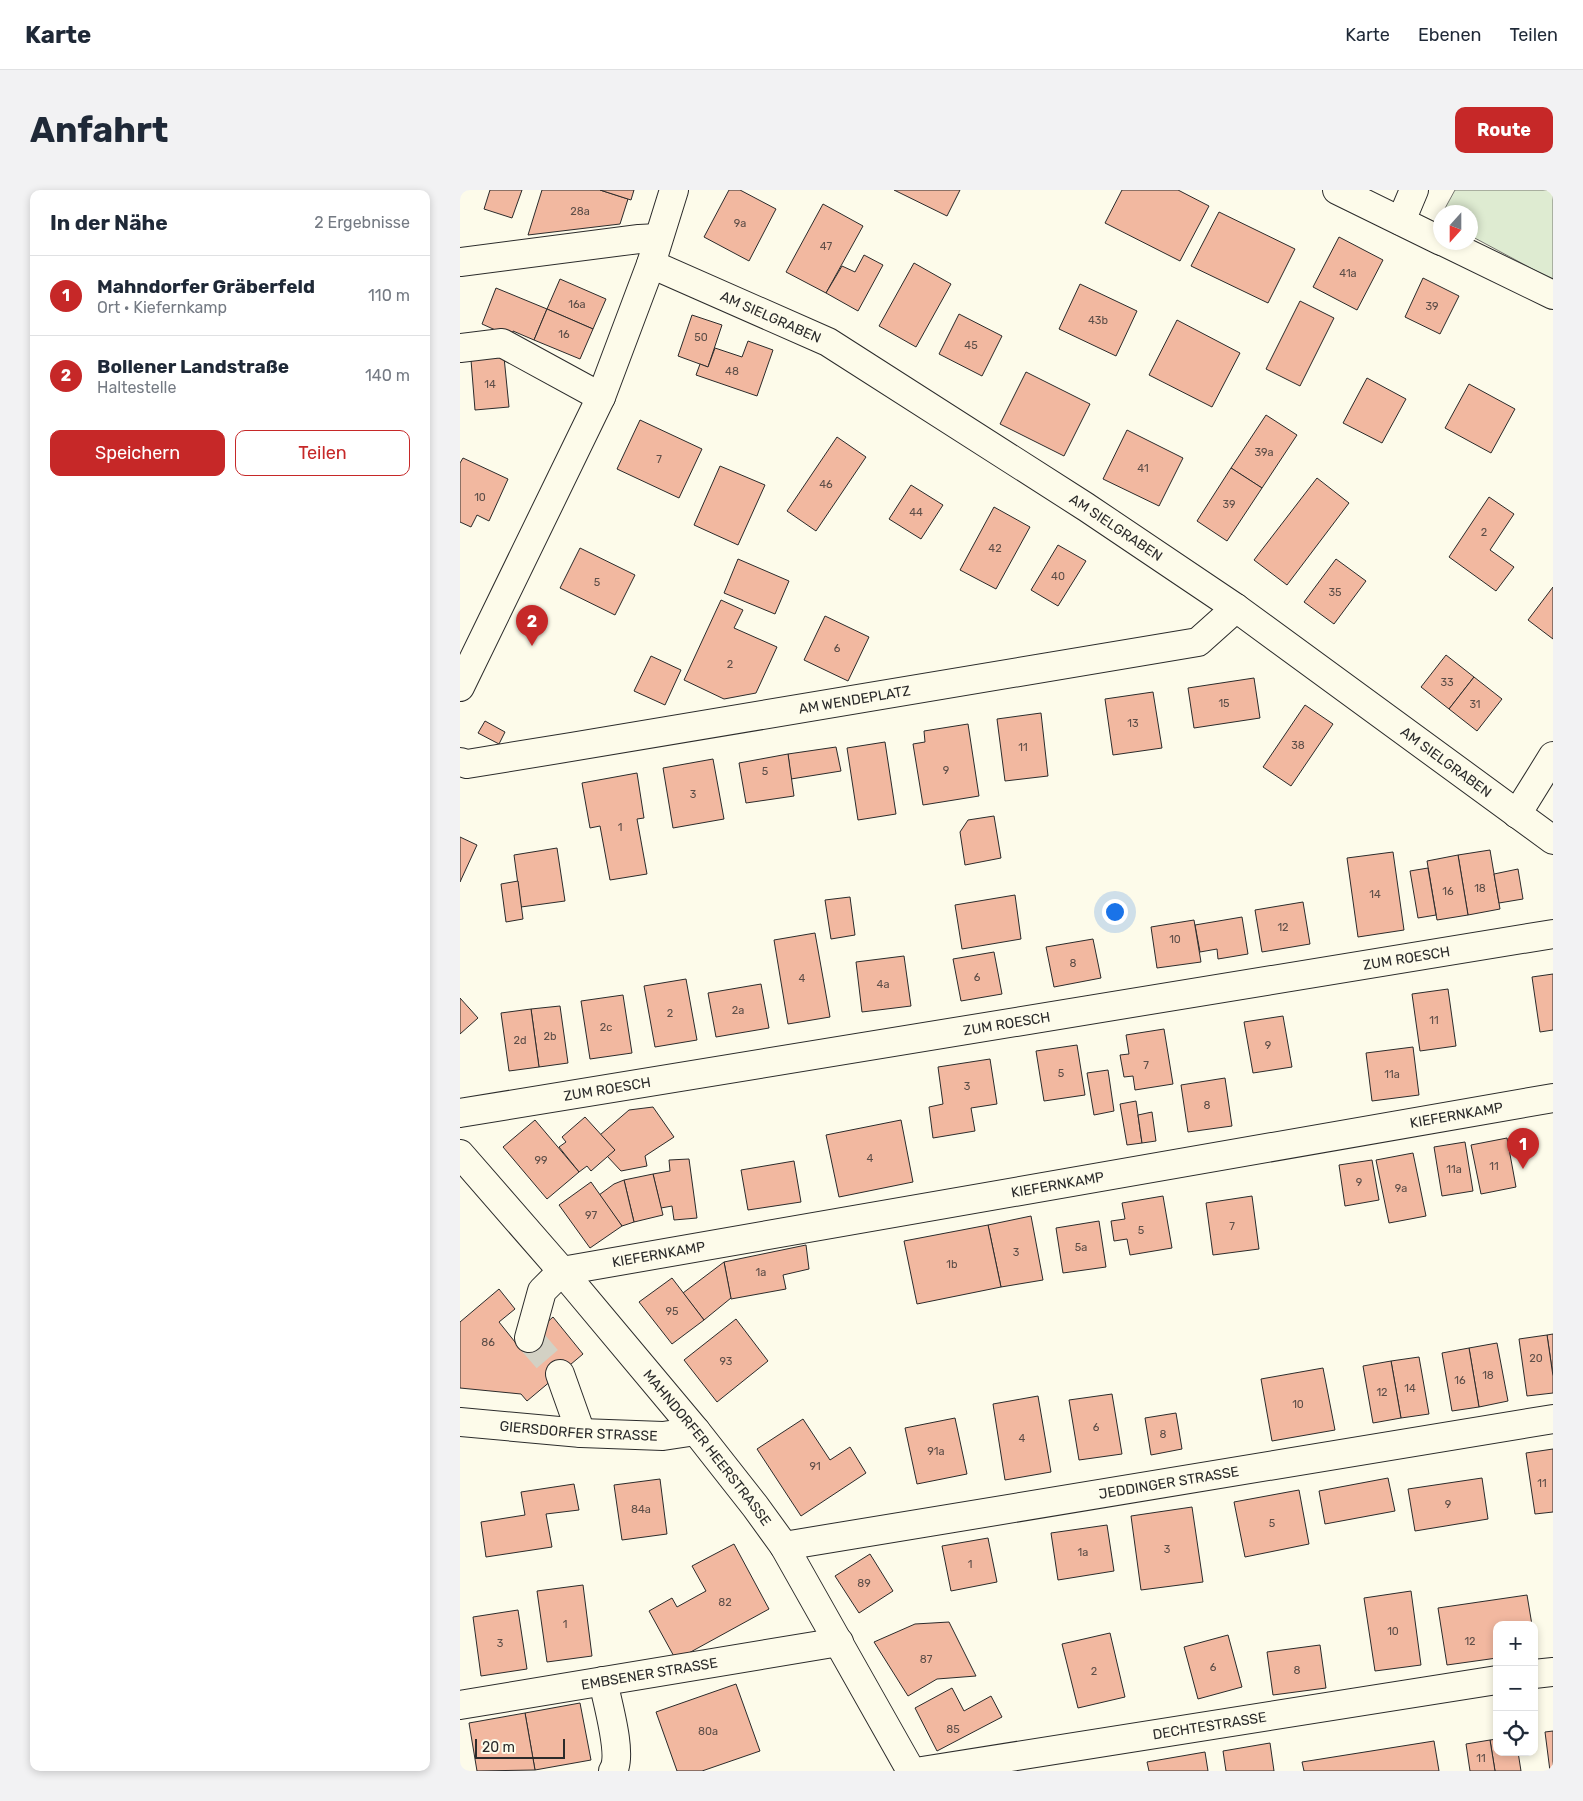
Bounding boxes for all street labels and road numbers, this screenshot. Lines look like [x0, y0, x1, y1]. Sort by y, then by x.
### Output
street label: AM SIELGRABEN [718, 288, 824, 347]
street label: AM SIELGRABEN [1066, 491, 1166, 565]
street label: AM WENDEPLATZ [797, 682, 912, 718]
street label: AM SIELGRABEN [1397, 723, 1495, 801]
street label: ZUM ROESCH [1362, 943, 1451, 974]
street label: ZUM ROESCH [962, 1008, 1052, 1039]
street label: ZUM ROESCH [562, 1074, 652, 1105]
street label: KIEFERNKAMP [1409, 1099, 1504, 1132]
street label: KIEFERNKAMP [1010, 1169, 1105, 1201]
street label: KIEFERNKAMP [611, 1238, 706, 1271]
street label: MAHNDORFER HEERSTRASSE [639, 1366, 774, 1529]
street label: GIERSDORFER STRASSE [499, 1418, 658, 1445]
street label: JEDDINGER STRASSE [1097, 1463, 1240, 1503]
street label: EMBSENER STRASSE [580, 1654, 719, 1694]
street label: DECHTESTRASSE [1151, 1709, 1268, 1743]

